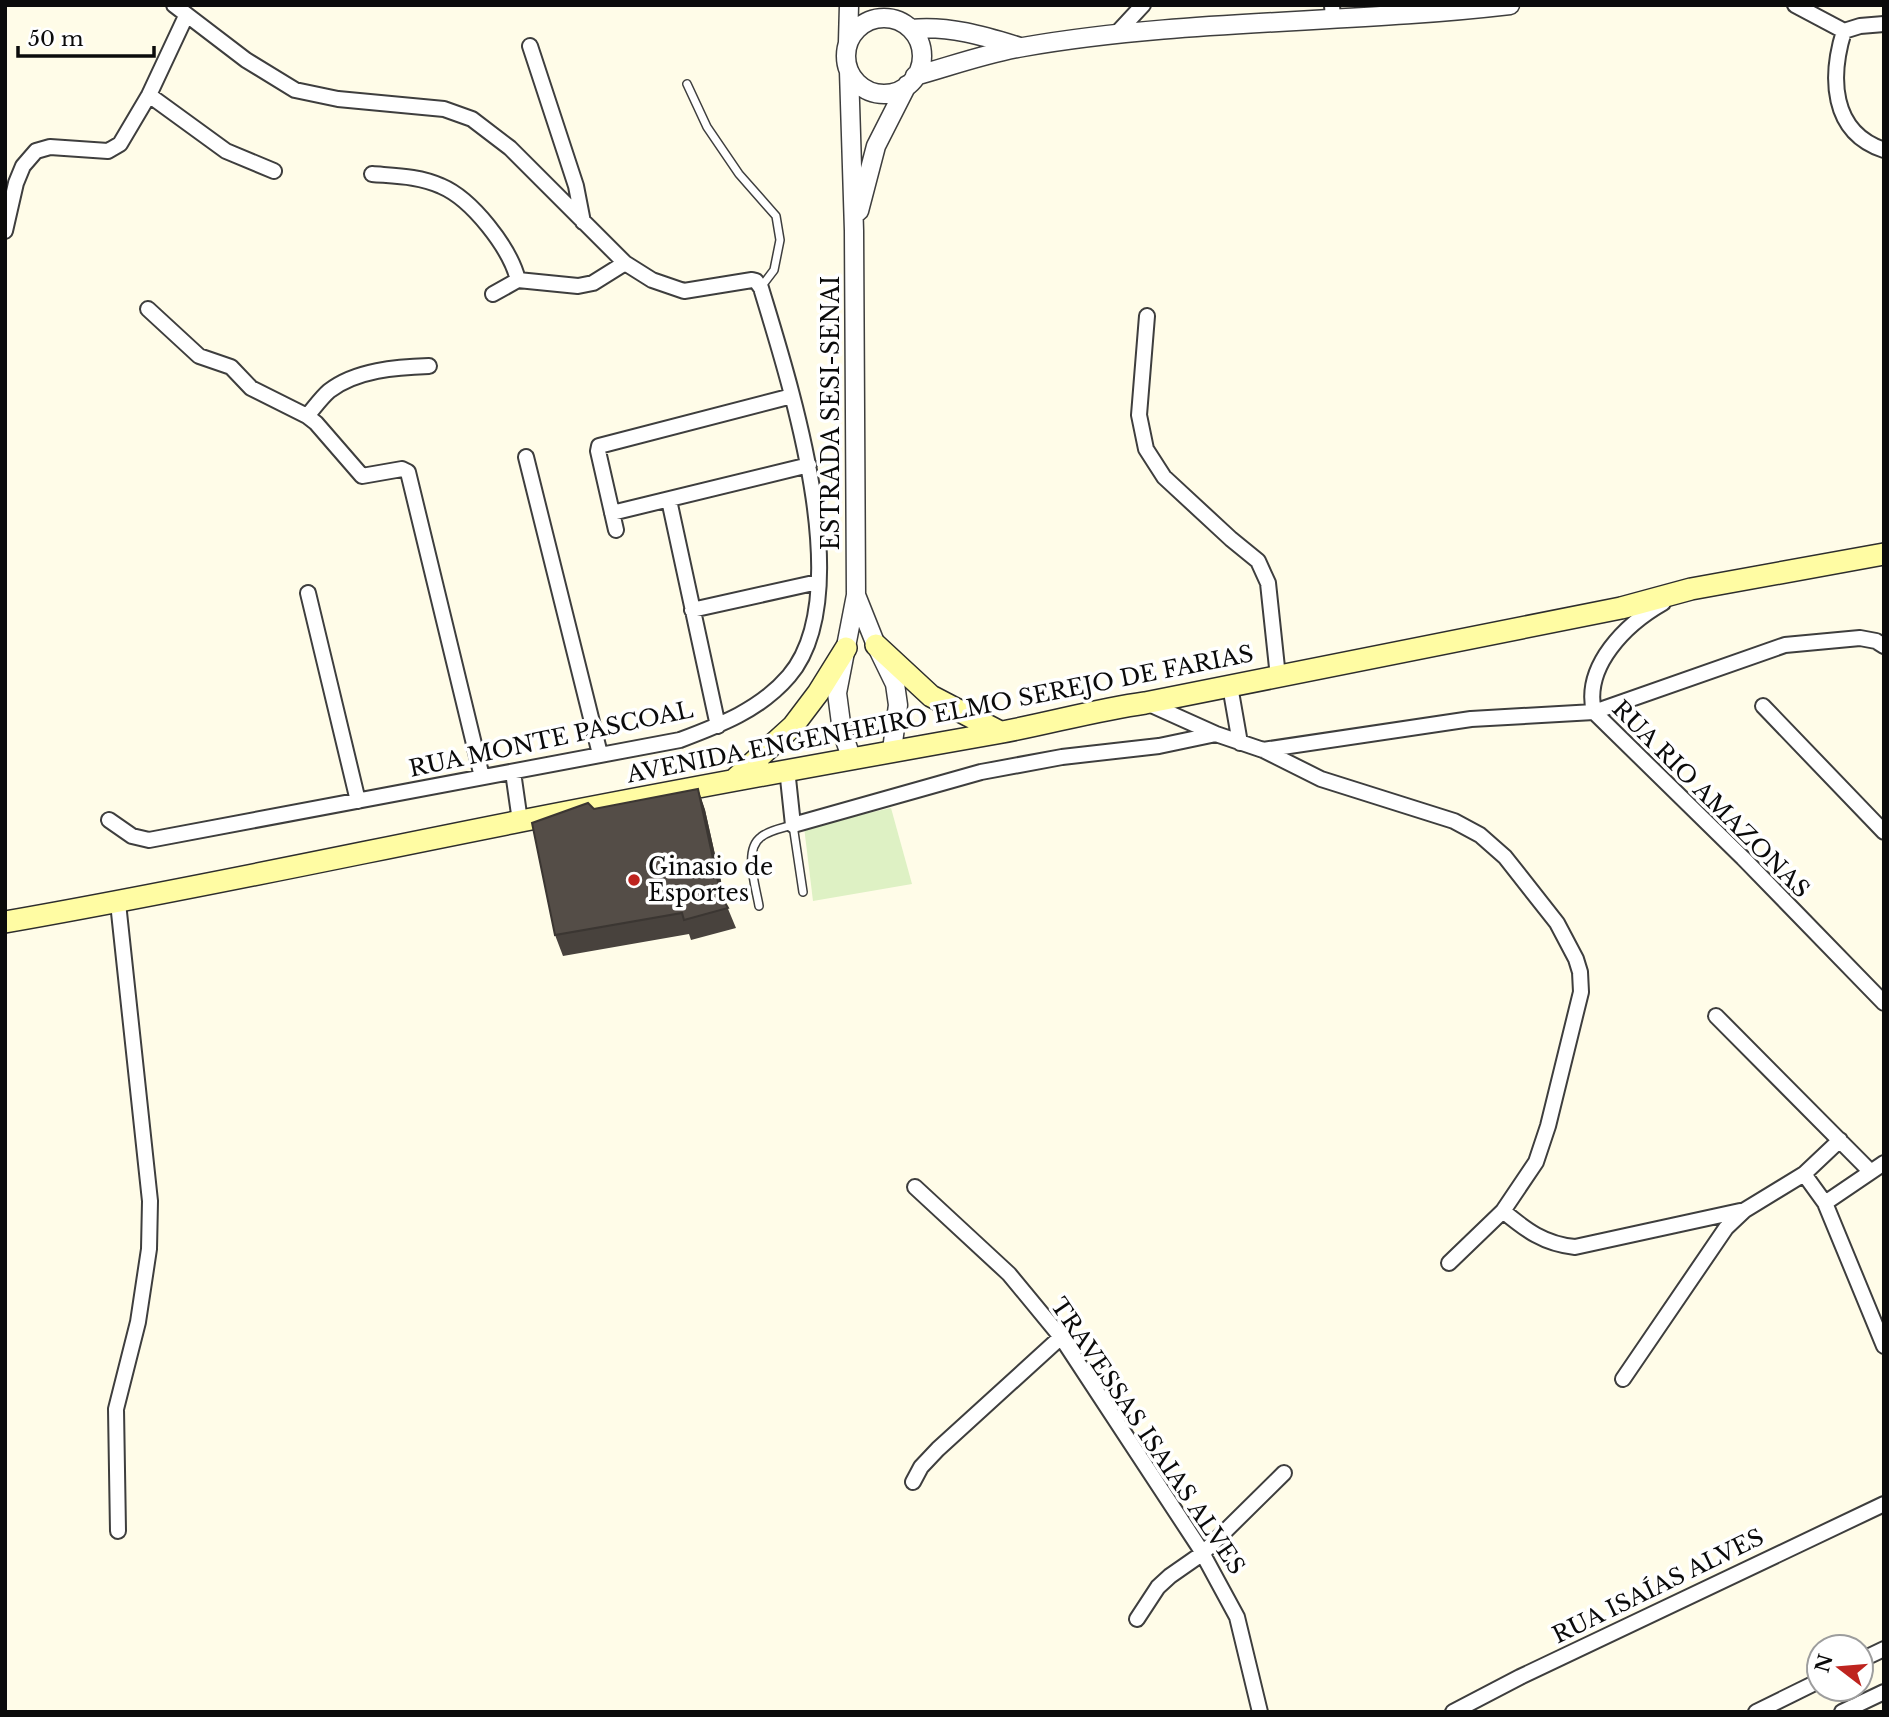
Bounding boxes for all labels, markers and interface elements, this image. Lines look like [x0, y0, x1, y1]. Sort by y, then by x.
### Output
scale bar [18, 14, 154, 58]
text: 50 m [28, 26, 84, 52]
street label: ESTRADA SESI-SENAI [817, 276, 845, 550]
street label: AVENIDA ENGENHEIRO ELMO SEREJO DE FARIAS [623, 639, 1256, 789]
street label: RUA MONTE PASCOAL [406, 695, 696, 783]
street label: RUA RIO AMAZONAS [1607, 695, 1815, 903]
place label: Ginasio de Esportes [648, 853, 773, 907]
marker: Ginasio de Esportes [626, 872, 642, 888]
street label: TRAVESSAS ISAIAS ALVES [1045, 1292, 1251, 1580]
street label: RUA ISAÍAS ALVES [1547, 1522, 1768, 1649]
north arrow [1805, 1633, 1875, 1703]
text: N [1811, 1652, 1838, 1675]

